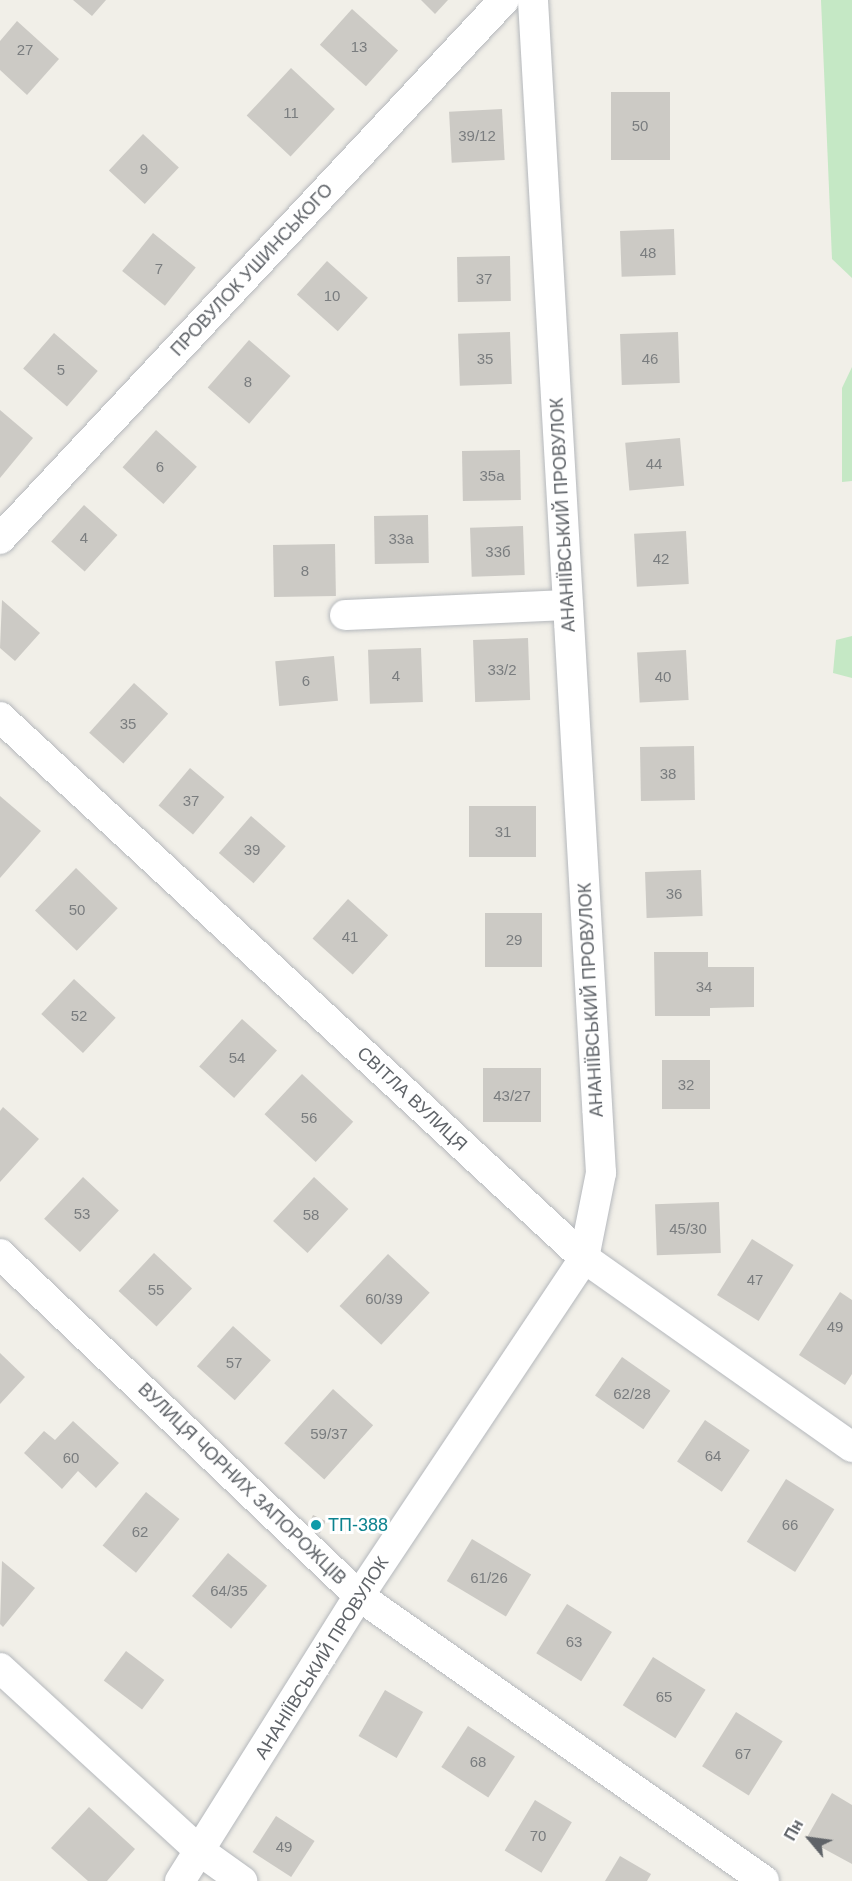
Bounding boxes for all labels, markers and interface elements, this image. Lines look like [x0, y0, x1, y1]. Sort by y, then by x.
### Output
house number: 13 [351, 38, 367, 56]
house number: 27 [17, 41, 33, 59]
house number: 11 [283, 104, 299, 122]
house number: 50 [632, 117, 648, 135]
house number: 39/12 [458, 127, 496, 145]
house number: 9 [140, 160, 148, 178]
street label: ПРОВУЛОК УШИНСЬКОГО [166, 179, 338, 361]
house number: 48 [640, 244, 656, 262]
house number: 7 [155, 260, 163, 278]
house number: 37 [476, 270, 492, 288]
house number: 10 [324, 287, 340, 305]
house number: 35 [477, 350, 493, 368]
house number: 46 [642, 350, 658, 368]
house number: 5 [57, 361, 65, 379]
house number: 8 [244, 373, 252, 391]
street label: АНАНІЇВСЬКИЙ ПРОВУЛОК [546, 397, 580, 633]
house number: 44 [646, 455, 662, 473]
house number: 6 [156, 458, 164, 476]
house number: 35а [479, 467, 505, 485]
house number: 4 [80, 529, 88, 547]
house number: 33а [388, 530, 414, 548]
house number: 33б [485, 543, 511, 561]
house number: 42 [653, 550, 669, 568]
house number: 8 [301, 562, 309, 580]
house number: 33/2 [487, 661, 517, 679]
house number: 4 [392, 667, 400, 685]
house number: 40 [655, 668, 671, 686]
house number: 6 [302, 672, 310, 690]
house number: 35 [120, 715, 136, 733]
house number: 38 [660, 765, 676, 783]
house number: 37 [183, 792, 199, 810]
house number: 31 [495, 823, 511, 841]
house number: 39 [244, 841, 260, 859]
street label: АНАНІЇВСЬКИЙ ПРОВУЛОК [574, 882, 608, 1118]
house number: 36 [666, 885, 682, 903]
house number: 50 [69, 901, 85, 919]
house number: 41 [342, 928, 358, 946]
house number: 29 [506, 931, 522, 949]
house number: 34 [696, 978, 712, 996]
house number: 52 [71, 1007, 87, 1025]
street label: СВІТЛА ВУЛИЦЯ [352, 1042, 472, 1156]
house number: 54 [229, 1049, 245, 1067]
house number: 32 [678, 1076, 694, 1094]
house number: 43/27 [493, 1087, 531, 1105]
house number: 56 [301, 1109, 317, 1127]
house number: 53 [74, 1205, 90, 1223]
house number: 58 [303, 1206, 319, 1224]
house number: 45/30 [669, 1220, 707, 1238]
house number: 47 [747, 1271, 763, 1289]
house number: 55 [148, 1281, 164, 1299]
house number: 60/39 [365, 1290, 403, 1308]
house number: 49 [827, 1318, 843, 1336]
house number: 57 [226, 1354, 242, 1372]
street label: ВУЛИЦЯ ЧОРНИХ ЗАПОРОЖЦІВ [133, 1379, 351, 1589]
house number: 62/28 [613, 1385, 651, 1403]
house number: 59/37 [310, 1425, 348, 1443]
house number: 64 [705, 1447, 721, 1465]
house number: 60 [63, 1449, 79, 1467]
place label: ТП-388 [328, 1514, 388, 1536]
house number: 66 [782, 1516, 798, 1534]
marker: ТП-388 [309, 1518, 323, 1532]
house number: 62 [132, 1523, 148, 1541]
street label: АНАНІЇВСЬКИЙ ПРОВУЛОК [251, 1553, 393, 1763]
house number: 61/26 [470, 1569, 508, 1587]
house number: 64/35 [210, 1582, 248, 1600]
house number: 63 [566, 1633, 582, 1651]
house number: 65 [656, 1688, 672, 1706]
house number: 67 [735, 1745, 751, 1763]
house number: 68 [470, 1753, 486, 1771]
north arrow [780, 1809, 840, 1869]
text: Пн [781, 1817, 806, 1843]
house number: 70 [530, 1827, 546, 1845]
house number: 49 [276, 1838, 292, 1856]

